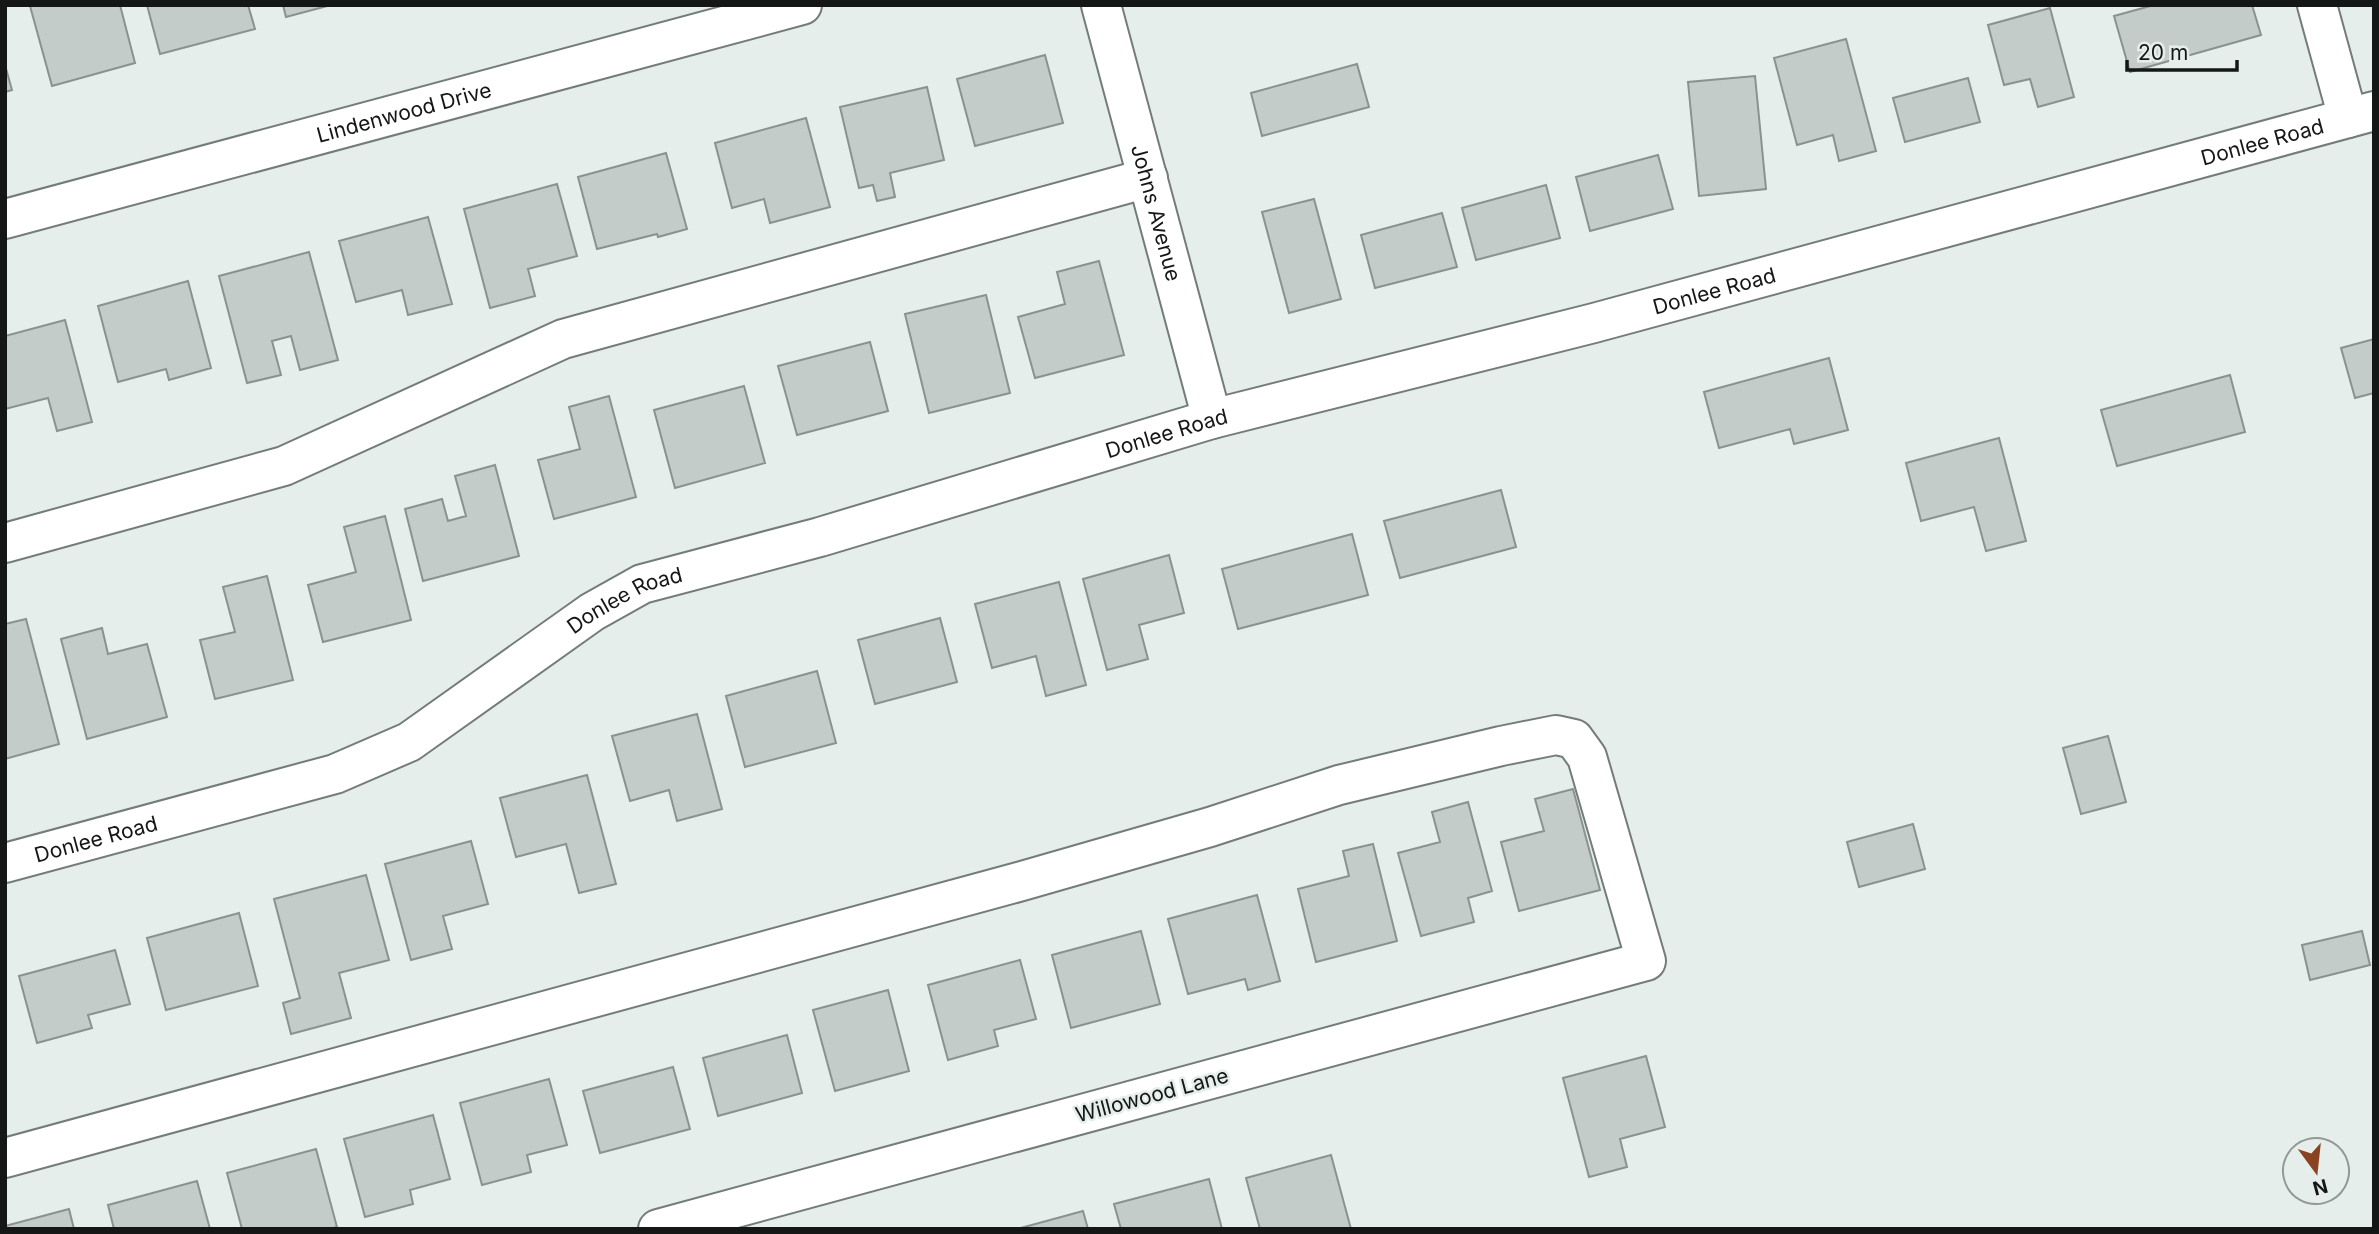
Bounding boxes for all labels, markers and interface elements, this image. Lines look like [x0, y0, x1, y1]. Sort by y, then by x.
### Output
scale bar [2127, 28, 2237, 72]
text: 20 m [2138, 40, 2188, 65]
street label: Lindenwood Drive [314, 77, 494, 147]
street label: Donlee Road [2198, 113, 2326, 170]
street label: Johns Avenue [1126, 142, 1187, 284]
street label: Donlee Road [1650, 262, 1778, 319]
street label: Donlee Road [1102, 403, 1230, 463]
street label: Donlee Road [562, 561, 685, 638]
street label: Donlee Road [32, 810, 160, 867]
street label: Willowood Lane [1073, 1063, 1231, 1127]
north arrow [2281, 1136, 2351, 1206]
text: N [2310, 1174, 2330, 1200]

